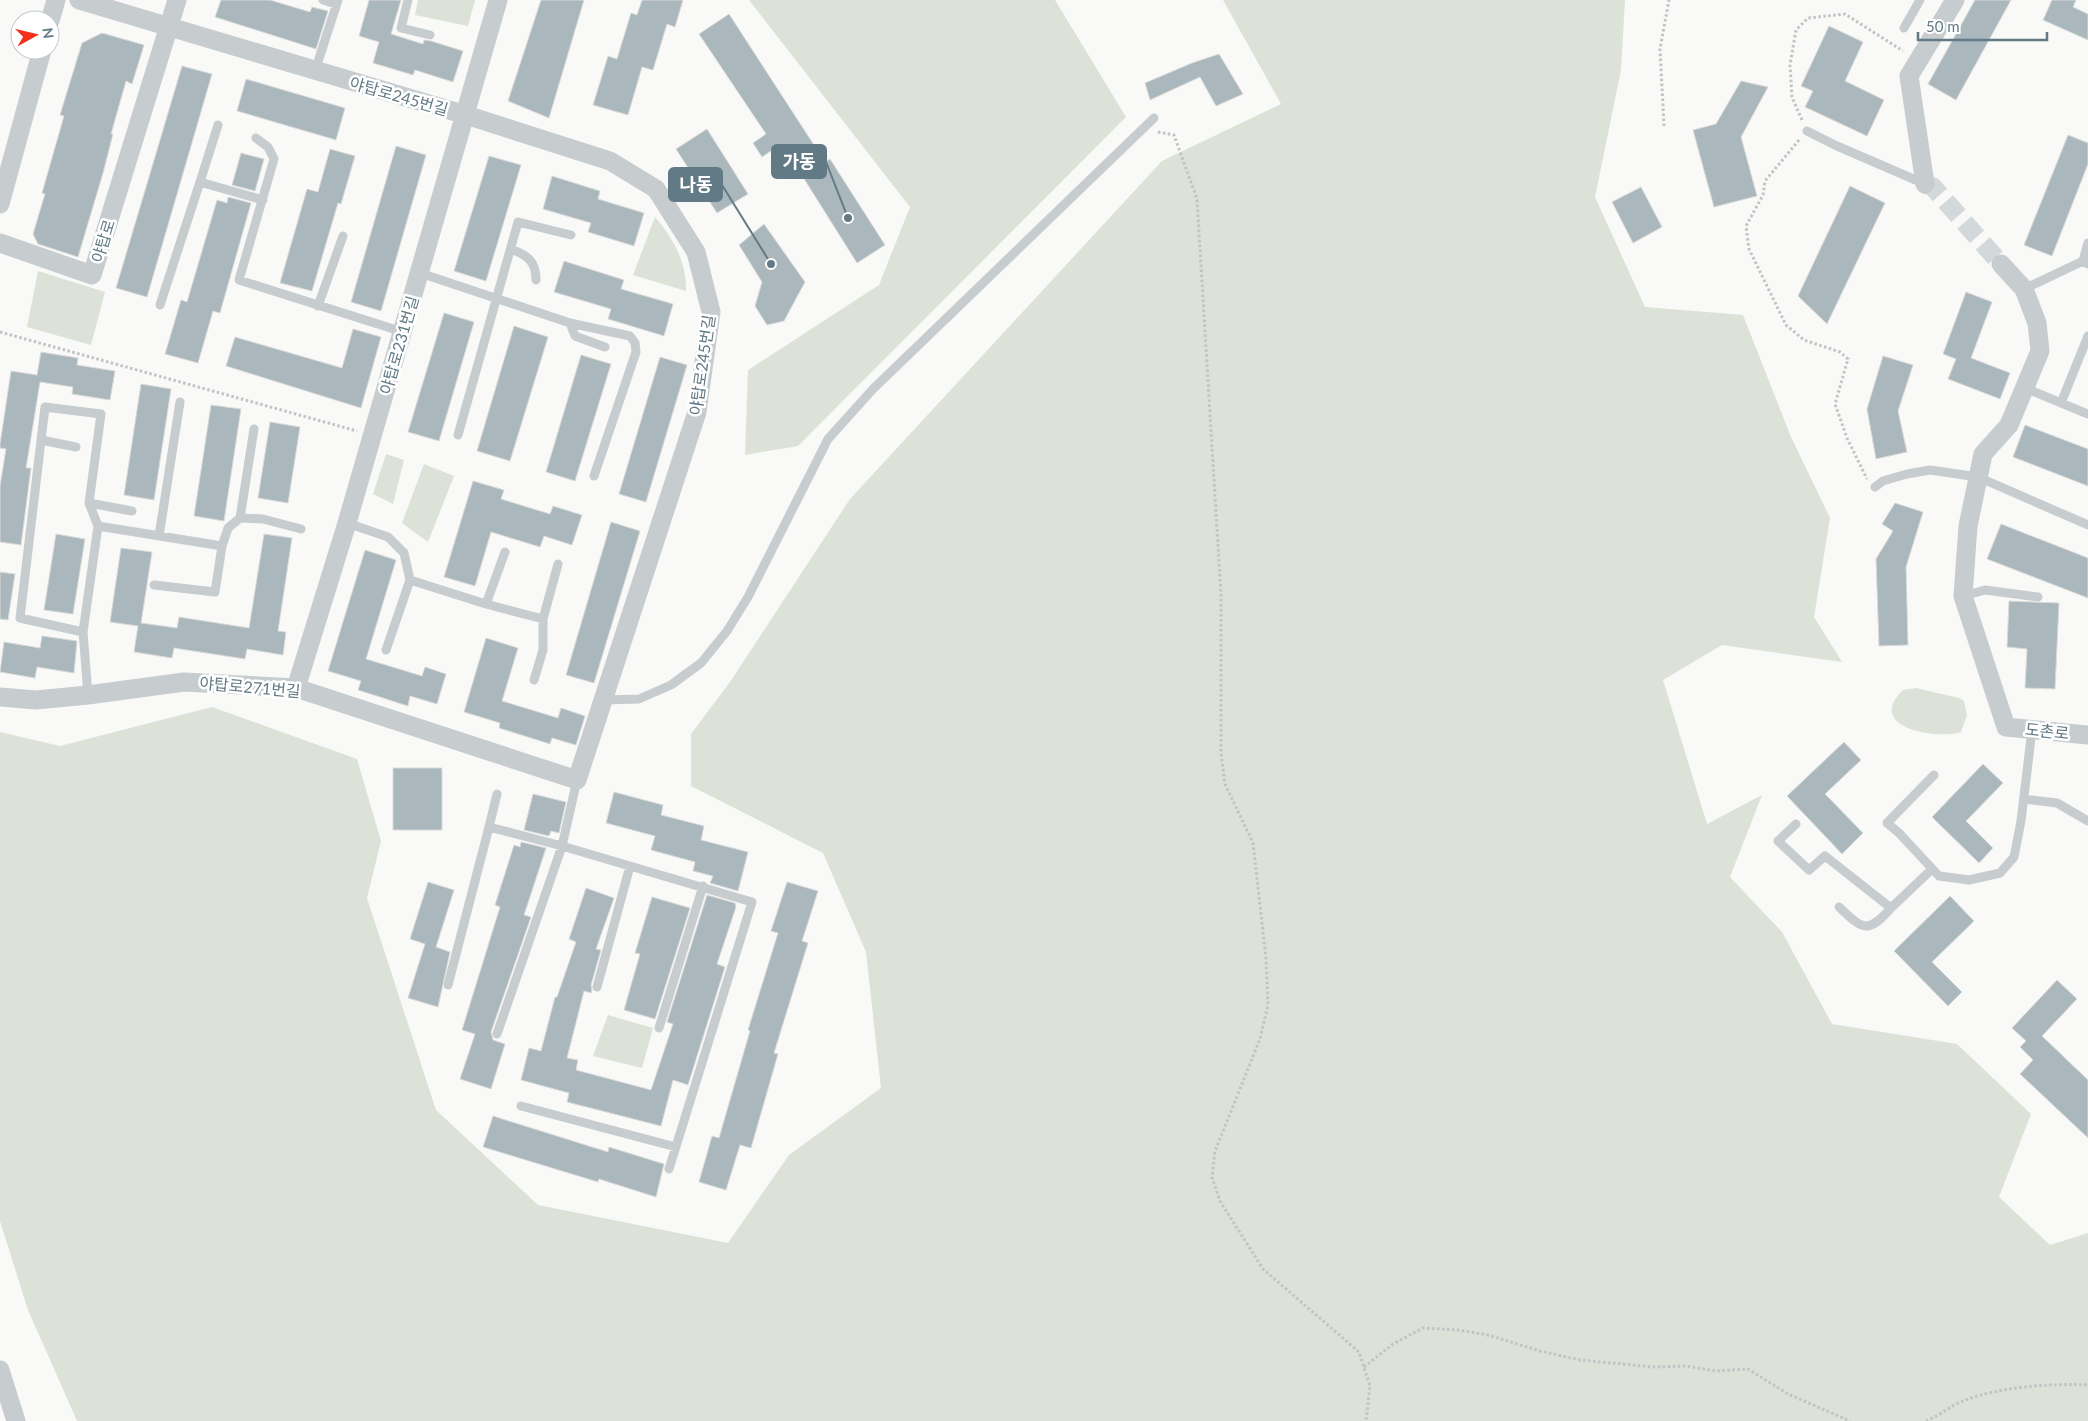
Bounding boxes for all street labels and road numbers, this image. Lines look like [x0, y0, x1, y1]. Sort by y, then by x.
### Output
street label: 야탑로245번길 [348, 72, 451, 119]
street label: 야탑로 [87, 217, 118, 265]
street label: 야탑로231번길 [375, 293, 422, 396]
street label: 야탑로245번길 [685, 313, 718, 416]
street label: 야탑로271번길 [199, 673, 301, 700]
street label: 도촌로 [2024, 719, 2070, 742]

